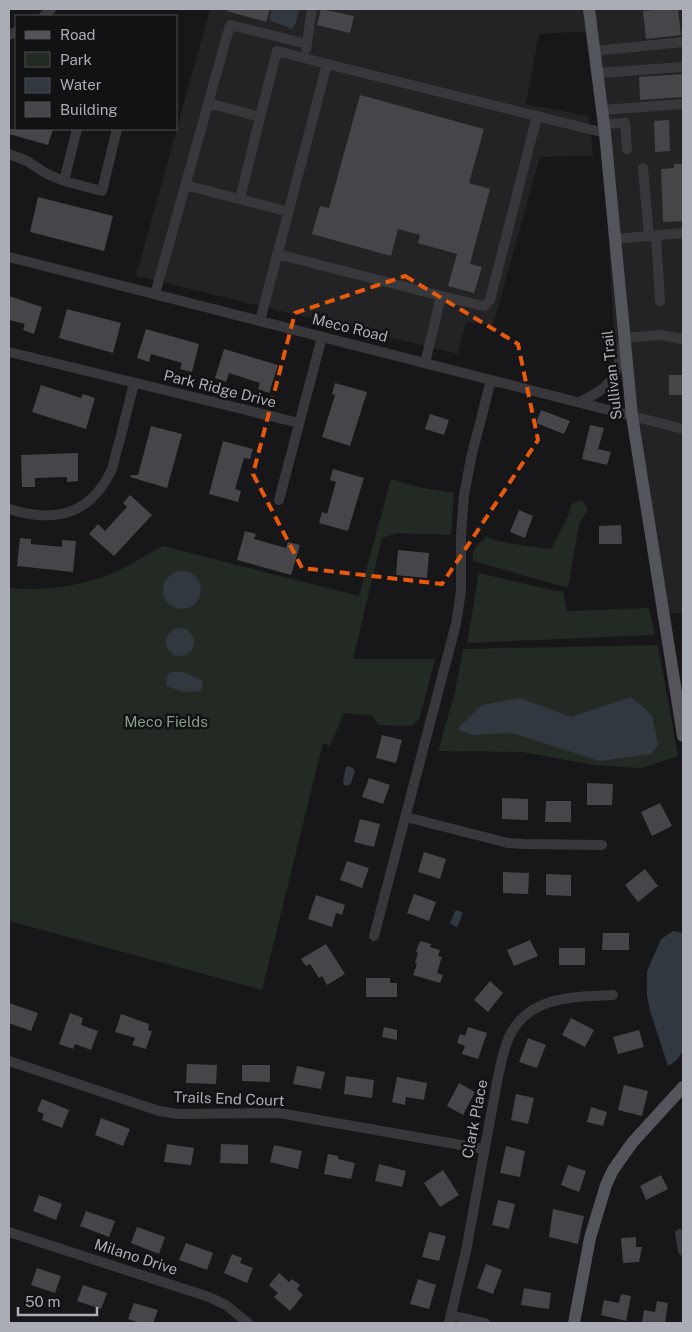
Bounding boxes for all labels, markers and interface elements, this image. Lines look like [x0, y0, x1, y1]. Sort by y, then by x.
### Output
legend [15, 15, 178, 130]
text: Road [60, 26, 96, 43]
text: Park [60, 51, 92, 68]
text: Water [60, 76, 102, 93]
text: Building [60, 101, 118, 118]
street label: Meco Road [311, 310, 390, 345]
street label: Sullivan Trail [598, 329, 625, 421]
street label: Park Ridge Drive [162, 366, 278, 411]
park label: Meco Fields [124, 713, 208, 730]
street label: Clark Place [459, 1078, 490, 1160]
street label: Trails End Court [173, 1088, 285, 1109]
street label: Milano Drive [92, 1235, 180, 1278]
scale bar [18, 1284, 96, 1316]
text: 50 m [25, 1293, 60, 1310]

